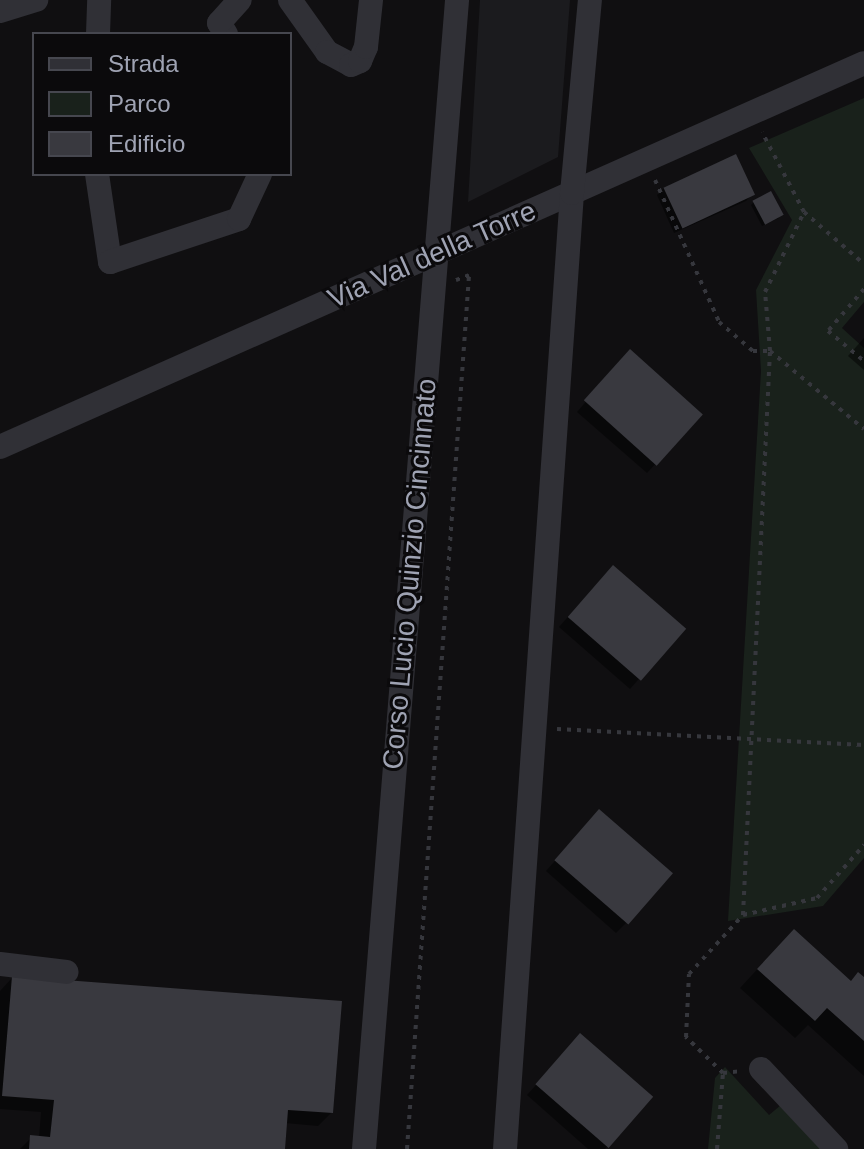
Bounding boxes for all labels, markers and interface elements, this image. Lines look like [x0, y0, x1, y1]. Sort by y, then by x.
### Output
legend [32, 32, 292, 176]
text: Strada [108, 50, 179, 77]
text: Parco [108, 90, 171, 117]
text: Edificio [108, 130, 185, 157]
street label: Via Val della Torre [323, 194, 541, 316]
street label: Corso Lucio Quinzio Cincinnato [376, 377, 444, 771]

